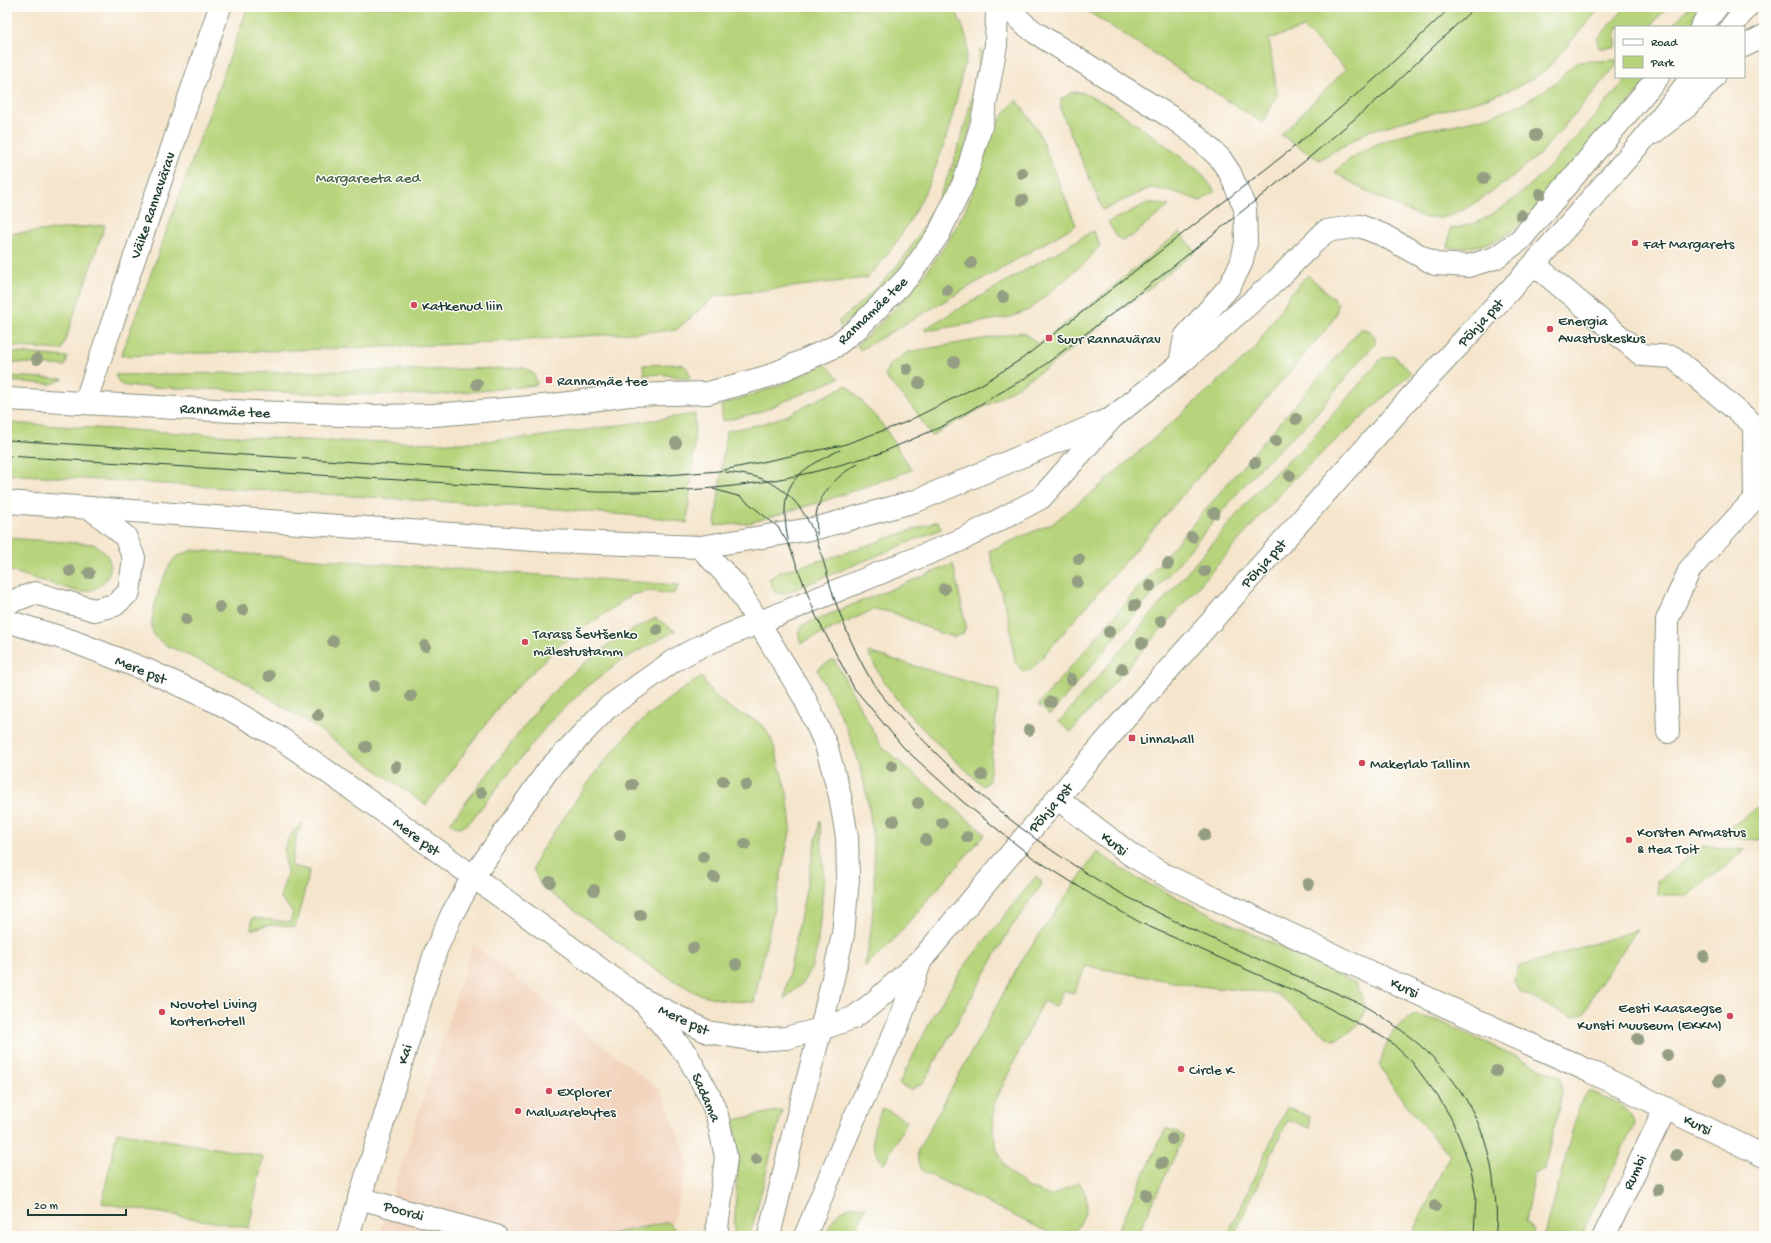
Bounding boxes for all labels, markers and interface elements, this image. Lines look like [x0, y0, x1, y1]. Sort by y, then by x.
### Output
legend [1615, 26, 1745, 78]
text: Road [1651, 37, 1678, 51]
text: Park [1650, 57, 1676, 71]
street label: Väike Rannavärav [127, 149, 181, 262]
park label: Margareeta aed [316, 170, 421, 188]
place label: Fat Margarets [1642, 236, 1735, 254]
marker: Fat Margarets [1630, 238, 1640, 248]
street label: Rannamäe tee [835, 273, 912, 349]
street label: Põhja pst [1454, 294, 1510, 352]
place label: Katkenud liin [422, 298, 503, 316]
marker: Katkenud liin [409, 300, 419, 310]
place label: Energia Avastuskeskus [1558, 313, 1646, 348]
marker: Energia Avastuskeskus [1545, 324, 1555, 334]
place label: Suur Rannavärav [1057, 331, 1161, 349]
marker: Suur Rannavärav [1044, 333, 1054, 343]
place label: Rannamäe tee [557, 373, 648, 391]
marker: Rannamäe tee [544, 375, 554, 385]
street label: Rannamäe tee [179, 401, 271, 423]
street label: Põhja pst [1237, 535, 1292, 593]
place label: Tarass Ševtšenko mälestustamm [532, 626, 638, 661]
marker: Tarass Ševtšenko mälestustamm [520, 637, 530, 647]
street label: Mere pst [112, 652, 170, 690]
place label: Linnahall [1140, 731, 1194, 749]
marker: Linnahall [1127, 733, 1137, 743]
place label: Makerlab Tallinn [1370, 756, 1470, 774]
marker: Makerlab Tallinn [1357, 758, 1367, 768]
street label: Põhja pst [1025, 778, 1079, 838]
street label: Mere pst [389, 815, 444, 862]
place label: Korsten Armastus & Hea Toit [1637, 824, 1746, 859]
street label: Kursi [1097, 828, 1131, 861]
marker: Korsten Armastus & Hea Toit [1624, 835, 1634, 845]
street label: Kursi [1387, 975, 1421, 1003]
place label: Novotel Living korterhotell [170, 996, 257, 1031]
place label: Eesti Kaasaegse Kunsti Muuseum (EKKM) [1577, 1000, 1722, 1035]
street label: Mere pst [655, 1001, 713, 1041]
marker: Novotel Living korterhotell [157, 1007, 167, 1017]
marker: Eesti Kaasaegse Kunsti Muuseum (EKKM) [1725, 1011, 1735, 1021]
street label: Kai [394, 1042, 417, 1067]
place label: Circle K [1189, 1062, 1235, 1080]
marker: Circle K [1176, 1064, 1186, 1074]
street label: Sadama [686, 1071, 724, 1126]
place label: Explorer [557, 1084, 613, 1102]
marker: Explorer [544, 1086, 554, 1096]
place label: Malwarebytes [526, 1104, 616, 1122]
marker: Malwarebytes [513, 1106, 523, 1116]
street label: Kursi [1680, 1111, 1714, 1140]
street label: Rumbi [1620, 1152, 1652, 1193]
scale bar [28, 1191, 126, 1217]
street label: Poordi [380, 1197, 426, 1226]
text: 20 m [34, 1200, 59, 1214]

